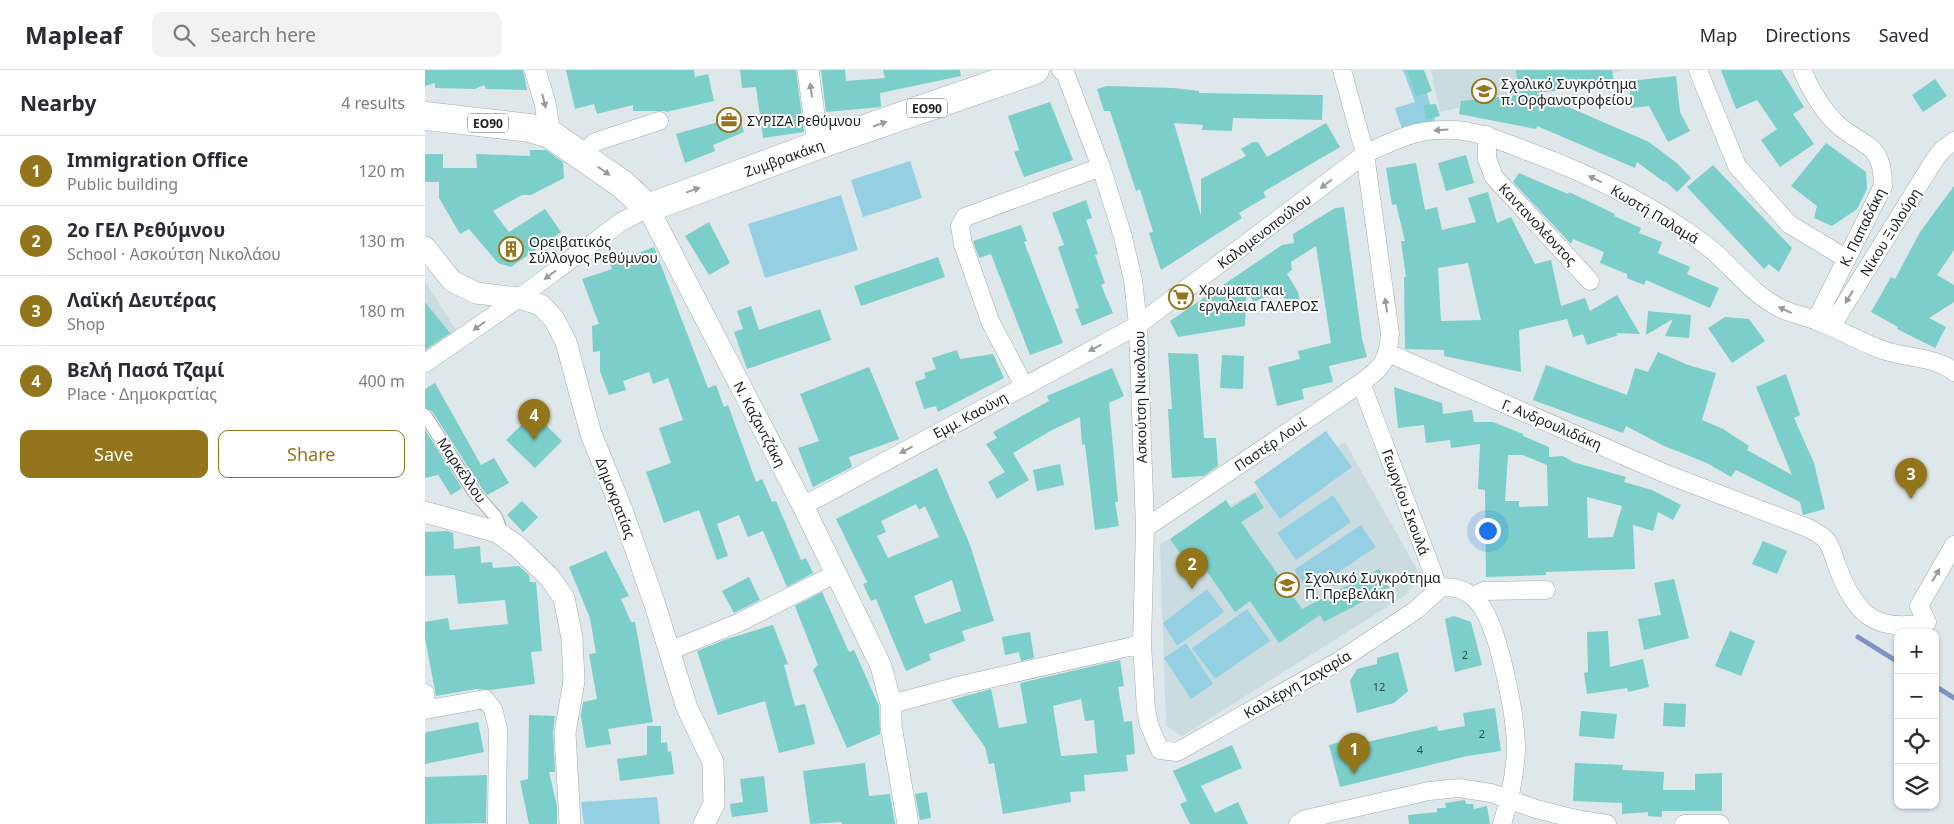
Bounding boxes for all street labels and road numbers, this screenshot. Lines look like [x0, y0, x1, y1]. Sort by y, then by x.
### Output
road number: ΕΟ90 [907, 98, 947, 118]
road number: ΕΟ90 [468, 114, 508, 132]
street label: Ζυμβρακάκη [742, 135, 826, 181]
street label: Καντανολέοντος [1495, 179, 1581, 269]
street label: Κωστή Παλαμά [1607, 180, 1703, 248]
street label: Κ. Παπαδάκη [1835, 184, 1889, 270]
street label: Νίκου Ξυλούρη [1855, 184, 1925, 280]
street label: Καλομενοπούλου [1213, 189, 1315, 273]
street label: Ασκούτση Νικολάου [1129, 331, 1151, 463]
street label: Ν. Καζαντζάκη [729, 378, 791, 470]
street label: Εμμ. Καούνη [929, 387, 1011, 443]
street label: Γ. Ανδρουλιδάκη [1499, 394, 1605, 454]
street label: Παστέρ Λουί [1230, 413, 1310, 475]
street label: Μαρκέλλου [433, 434, 491, 506]
street label: Γεωργίου Σκουλά [1378, 446, 1434, 558]
street label: Δημοκρατίας [592, 455, 640, 542]
street label: Καλλέργη Ζαχαρία [1240, 645, 1354, 722]

